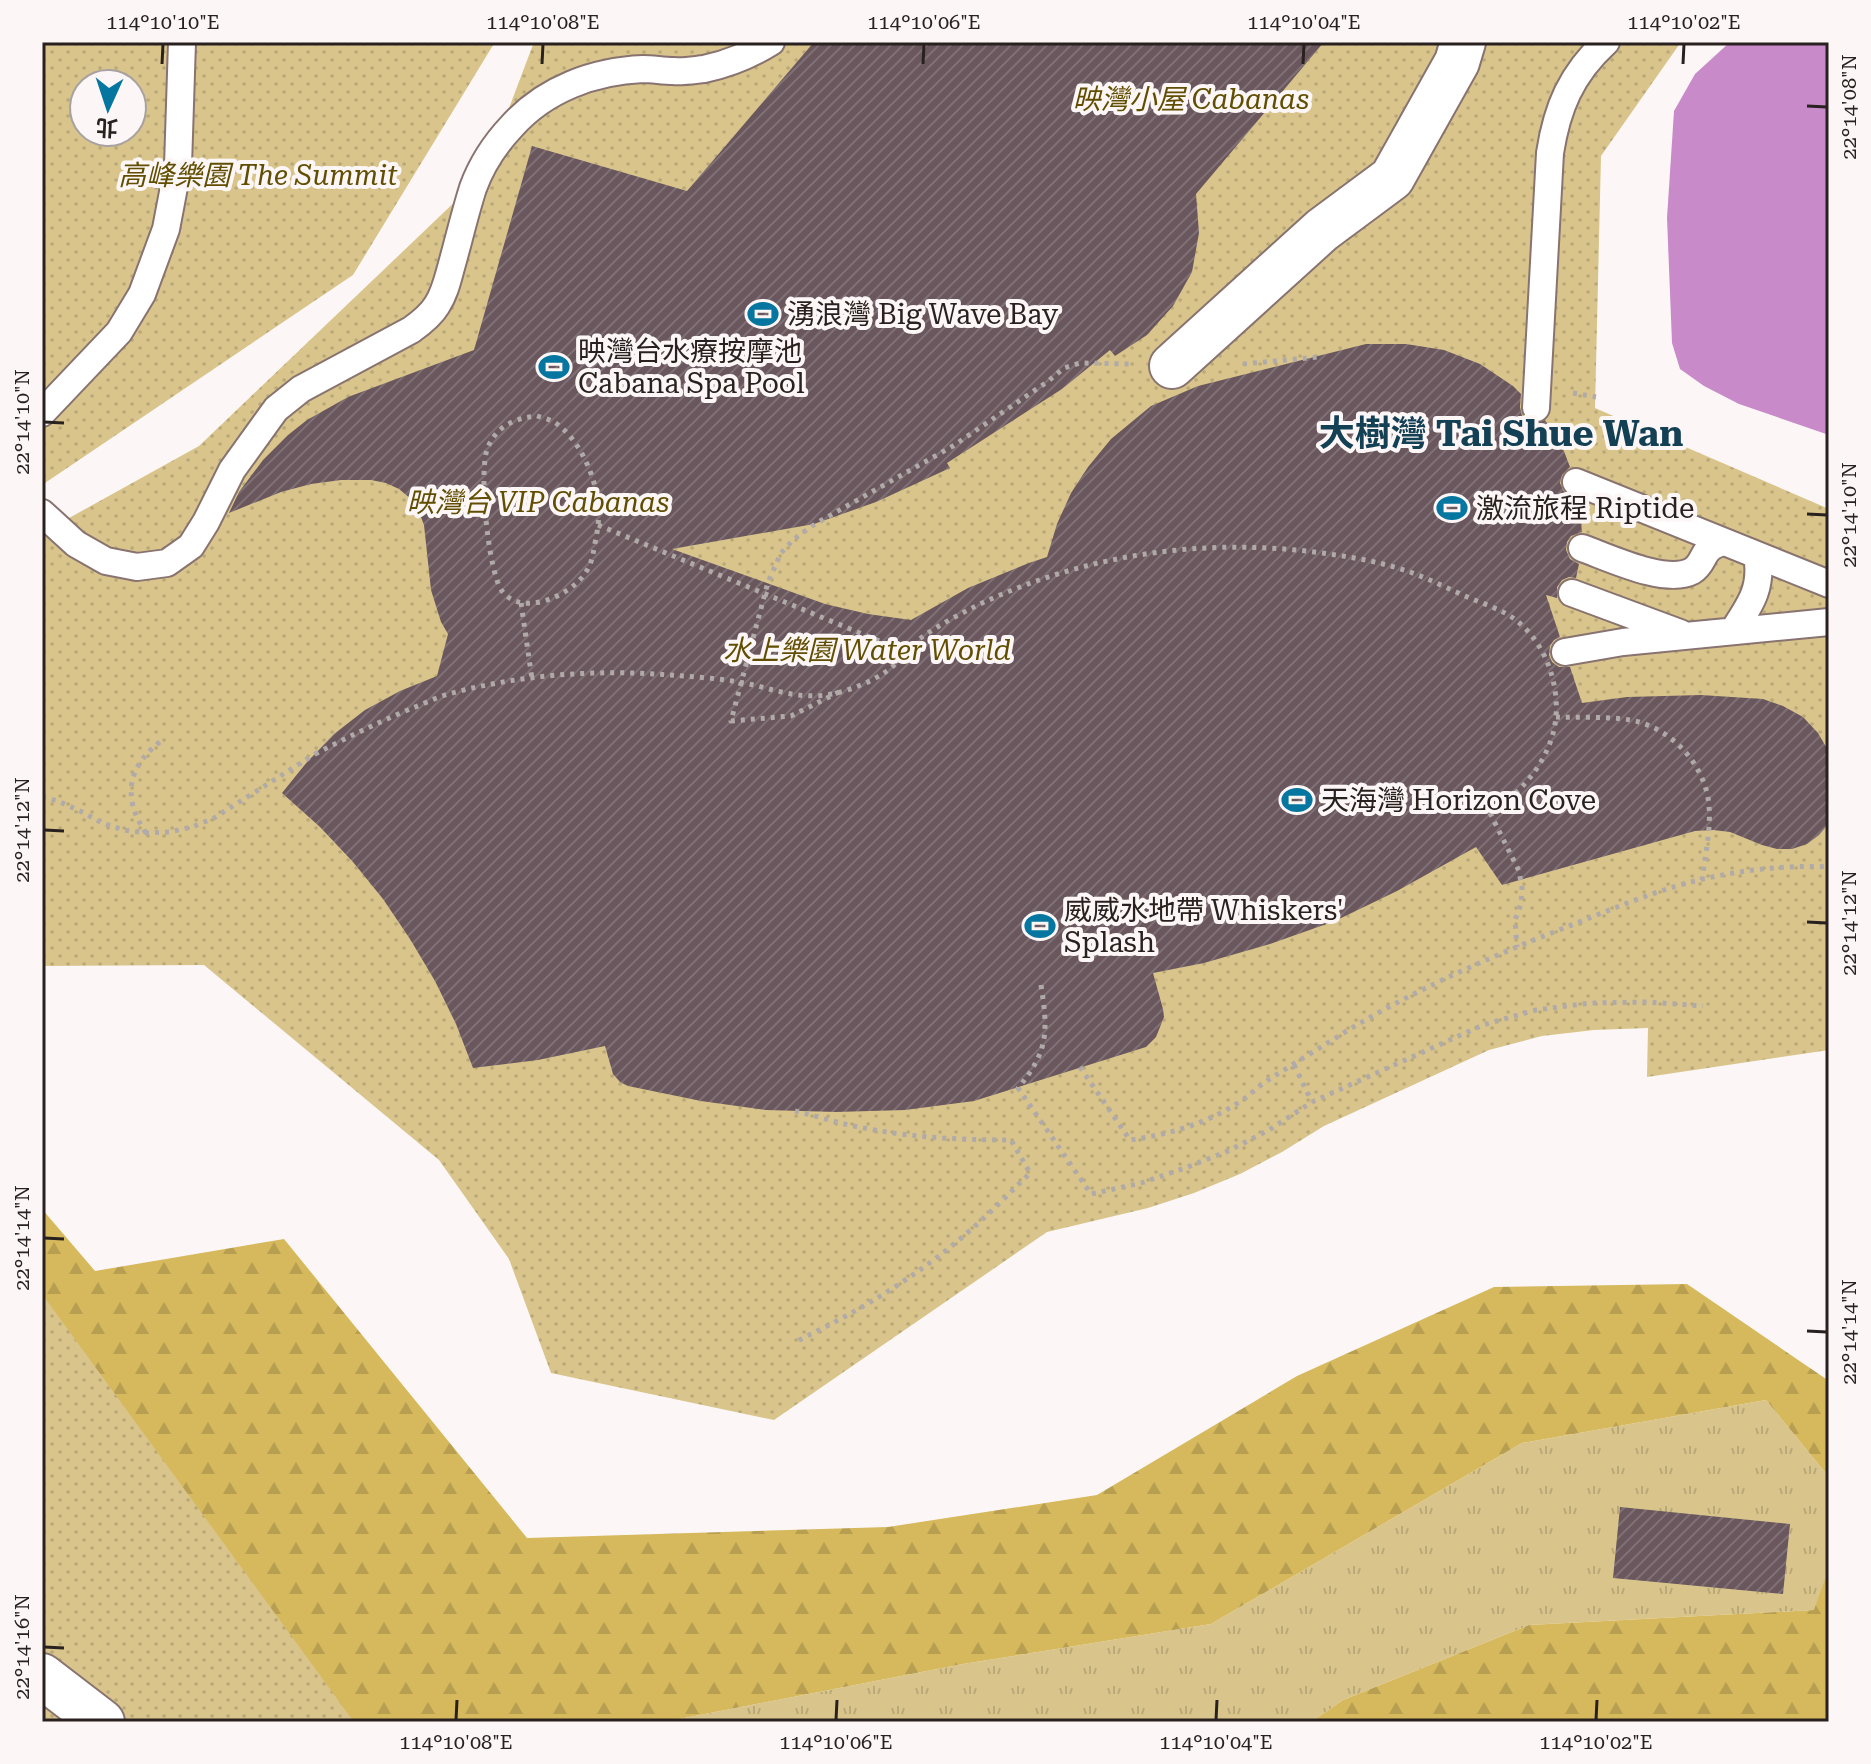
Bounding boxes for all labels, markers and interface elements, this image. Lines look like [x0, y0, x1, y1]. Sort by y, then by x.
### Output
text: 114°10'10"E [106, 10, 220, 34]
text: 114°10'08"E [486, 10, 600, 34]
text: 114°10'06"E [867, 10, 981, 34]
text: 114°10'04"E [1247, 10, 1361, 34]
text: 114°10'02"E [1627, 10, 1741, 34]
text: 22°14'08"N [1837, 54, 1861, 160]
north arrow [68, 68, 148, 148]
park label: 映灣小屋 Cabanas [1073, 83, 1309, 116]
text: 北 [95, 114, 119, 141]
park label: 高峰樂園 The Summit [118, 159, 398, 192]
sports icon: 湧浪灣 Big Wave Bay [746, 297, 780, 331]
place label: 湧浪灣 Big Wave Bay [787, 298, 1059, 331]
place label: 映灣台水療按摩池 Cabana Spa Pool [578, 335, 805, 400]
sports icon: 映灣台水療按摩池 Cabana Spa Pool [537, 350, 571, 384]
text: 22°14'10"N [10, 369, 34, 475]
district label: 大樹灣 Tai Shue Wan [1319, 413, 1683, 455]
text: 22°14'10"N [1837, 462, 1861, 568]
park label: 映灣台 VIP Cabanas [407, 486, 669, 519]
sports icon: 激流旅程 Riptide [1435, 491, 1469, 525]
place label: 激流旅程 Riptide [1476, 492, 1695, 525]
park label: 水上樂園 Water World [723, 634, 1011, 667]
text: 22°14'12"N [10, 777, 34, 883]
sports icon: 天海灣 Horizon Cove [1280, 783, 1314, 817]
place label: 天海灣 Horizon Cove [1321, 784, 1596, 817]
text: 22°14'12"N [1837, 870, 1861, 976]
place label: 威威水地帶 Whiskers' Splash [1064, 894, 1344, 959]
sports icon: 威威水地帶 Whiskers' Splash [1023, 909, 1057, 943]
text: 22°14'14"N [10, 1185, 34, 1291]
text: 22°14'14"N [1837, 1279, 1861, 1385]
text: 22°14'16"N [10, 1594, 34, 1700]
text: 114°10'08"E [399, 1730, 513, 1754]
text: 114°10'06"E [779, 1730, 893, 1754]
text: 114°10'04"E [1159, 1730, 1273, 1754]
text: 114°10'02"E [1539, 1730, 1653, 1754]

